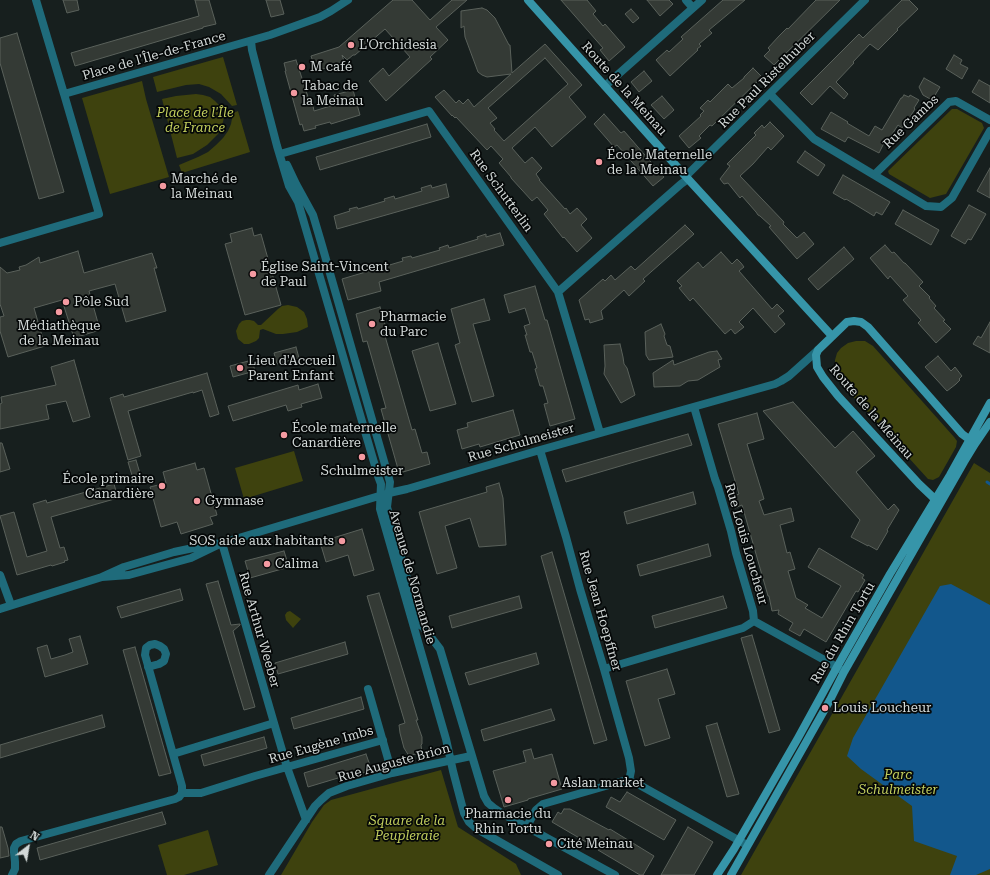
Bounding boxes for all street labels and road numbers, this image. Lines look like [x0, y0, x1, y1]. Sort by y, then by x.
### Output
street label: Place de l'Île-de-France [80, 28, 228, 84]
street label: Rue Paul Ristelhuber [715, 28, 819, 132]
street label: Route de la Meinau [578, 39, 670, 139]
street label: Rue Gambs [880, 92, 942, 152]
street label: Rue Schutterlin [466, 147, 536, 235]
street label: Route de la Meinau [826, 362, 916, 462]
street label: Rue Schulmeister [466, 420, 576, 466]
street label: Rue Louis Loucheur [721, 481, 771, 607]
street label: Avenue de Normandie [385, 508, 439, 646]
street label: Rue Jean Hoepffner [575, 549, 625, 673]
street label: Rue Arthur Weeber [235, 570, 283, 690]
street label: Rue du Rhin Tortu [808, 579, 878, 687]
street label: Rue Eugène Imbs [267, 723, 375, 767]
street label: Rue Auguste Brion [336, 740, 452, 786]

